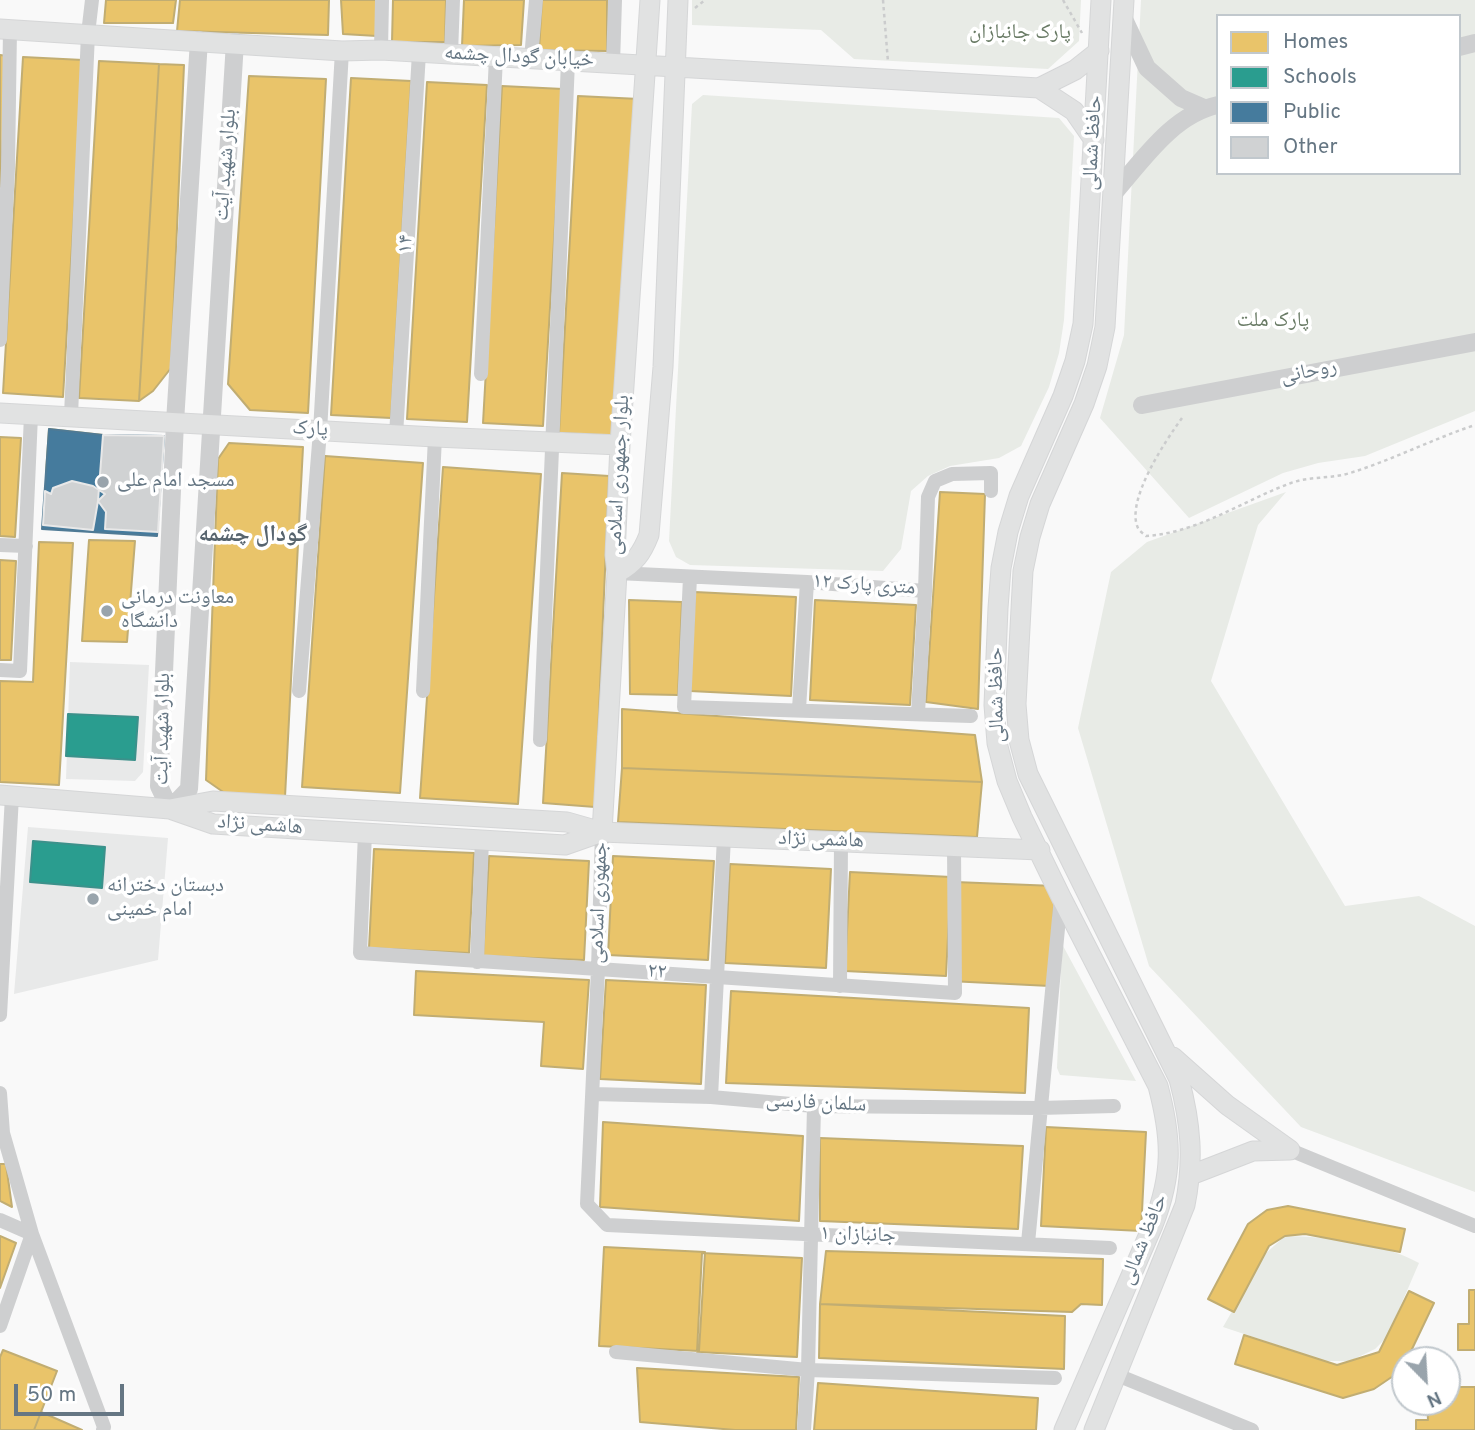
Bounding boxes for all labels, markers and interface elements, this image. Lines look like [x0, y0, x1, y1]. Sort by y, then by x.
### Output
legend [1216, 14, 1461, 175]
park label: پارک جانبازان [969, 21, 1071, 47]
text: Homes [1283, 29, 1348, 56]
street label: خیابان گودال چشمه [444, 42, 594, 74]
text: Schools [1283, 64, 1357, 91]
street label: حافظ شمالی [1079, 95, 1109, 191]
text: Public [1283, 99, 1341, 126]
street label: بلوار شهید آیت [211, 108, 243, 222]
text: Other [1283, 134, 1338, 161]
street label: ۱۴ [394, 234, 420, 254]
park label: پارک ملت [1237, 309, 1309, 335]
street label: روحانی [1279, 355, 1339, 391]
street label: بلوار جمهوری اسلامی [603, 394, 637, 556]
street label: پارک [291, 416, 329, 444]
place label: مسجد امام علی [117, 469, 235, 495]
marker: مسجد امام علی [95, 474, 111, 490]
district label: گودال چشمه [199, 522, 307, 550]
street label: ۱۲ متری پارک [812, 570, 916, 602]
place label: معاونت درمانی دانشگاه [121, 586, 234, 636]
marker: معاونت درمانی دانشگاه [99, 603, 115, 619]
street label: حافظ شمالی [985, 647, 1011, 743]
street label: بلوار شهید آیت [150, 673, 178, 785]
street label: هاشمی نژاد [216, 810, 304, 842]
street label: هاشمی نژاد [778, 827, 864, 855]
street label: جمهوری اسلامی [585, 842, 615, 964]
place label: دبستان دخترانه امام خمینی [107, 874, 224, 924]
marker: دبستان دخترانه امام خمینی [85, 891, 101, 907]
street label: ۲۲ [647, 960, 667, 986]
street label: سلمان فارسی [765, 1089, 867, 1119]
street label: حافظ شمالی [1115, 1191, 1175, 1289]
street label: جانبازان ۱ [820, 1222, 896, 1250]
north arrow [1391, 1346, 1461, 1416]
scale bar [18, 1370, 128, 1414]
text: 50 m [27, 1382, 76, 1409]
text: N [1423, 1385, 1445, 1412]

